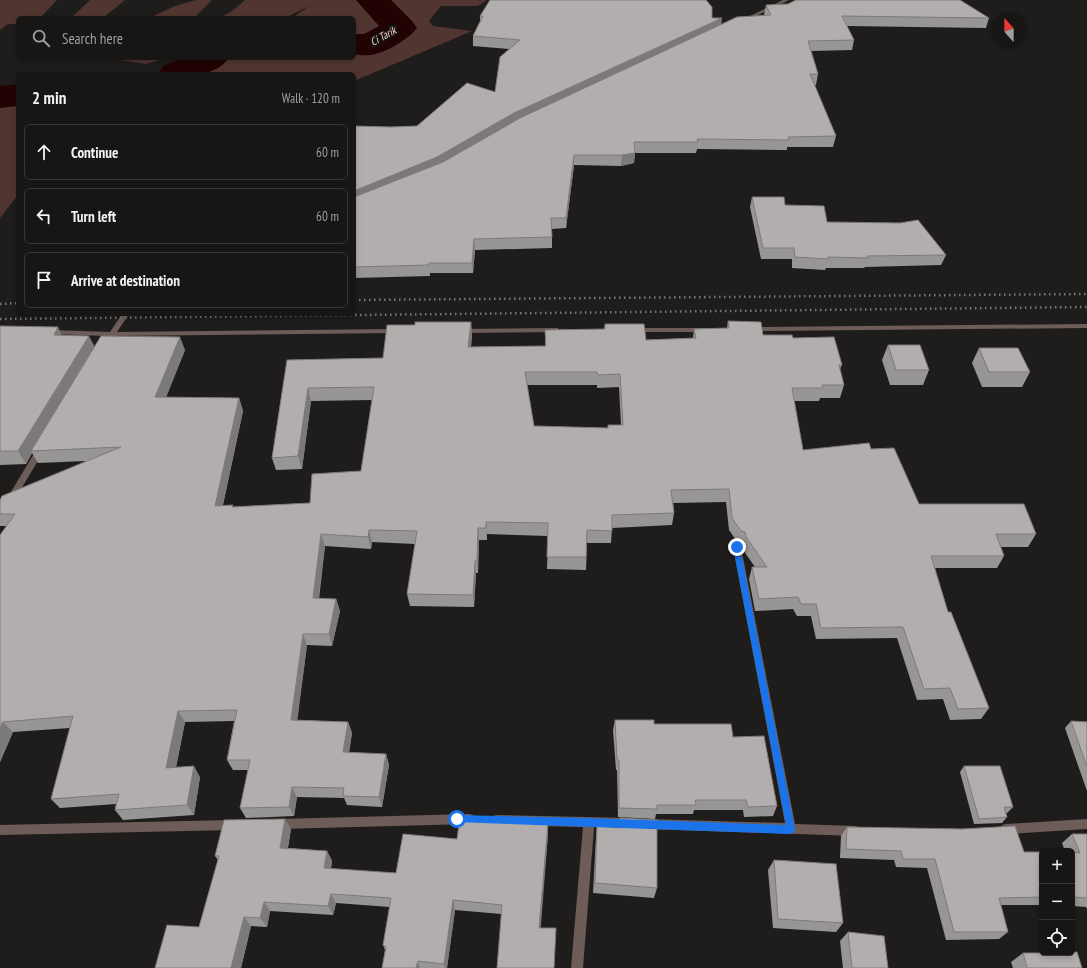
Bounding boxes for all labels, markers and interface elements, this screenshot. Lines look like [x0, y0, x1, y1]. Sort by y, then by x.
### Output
north arrow [991, 12, 1027, 48]
search box [16, 16, 356, 60]
water label: Ci Tarik [368, 22, 400, 49]
icon: search [30, 27, 52, 49]
text: Search here [62, 29, 123, 48]
text: 2 min [32, 87, 66, 109]
text: Walk · 120 m [282, 90, 340, 107]
icon: ahead [33, 141, 55, 163]
text: Continue [71, 143, 118, 162]
text: 60 m [316, 144, 339, 161]
icon: left [33, 205, 55, 227]
text: Turn left [71, 207, 116, 226]
text: 60 m [316, 208, 339, 225]
icon: arrive [33, 269, 55, 291]
text: Arrive at destination [71, 271, 180, 290]
route end [728, 538, 746, 556]
route start [448, 810, 466, 828]
map controls [1039, 848, 1075, 956]
button: + [1039, 848, 1075, 884]
button: − [1039, 884, 1075, 920]
button: locate [1039, 920, 1075, 956]

